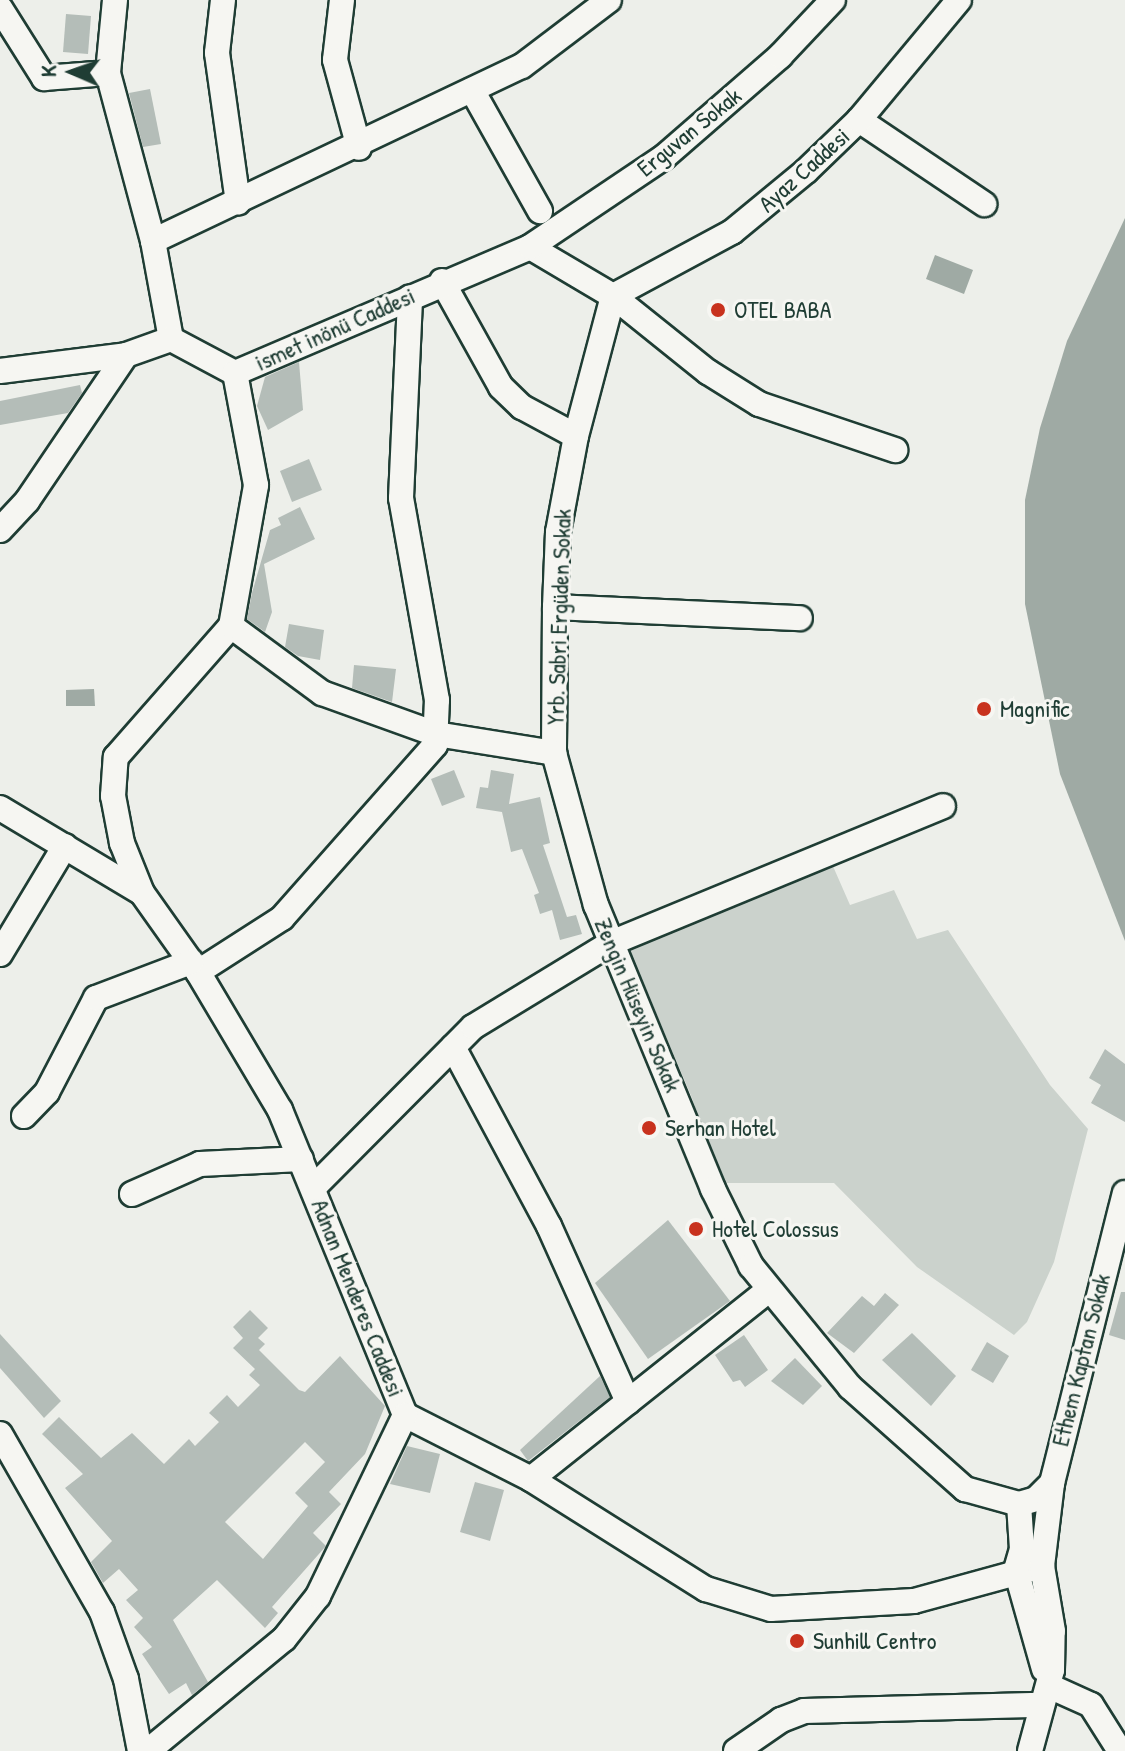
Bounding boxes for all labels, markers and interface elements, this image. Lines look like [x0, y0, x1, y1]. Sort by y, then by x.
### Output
north arrow [32, 32, 112, 112]
text: K [33, 65, 63, 77]
street label: Erguvan Sokak [631, 81, 747, 183]
street label: Ayaz Caddesi [753, 122, 855, 218]
street label: ismet inönü Caddesi [251, 281, 419, 377]
place label: OTEL BABA [734, 296, 831, 324]
marker: OTEL BABA [709, 301, 727, 319]
street label: Yrb. Sabri Ergüden Sokak [541, 508, 577, 726]
place label: Magnific [1000, 695, 1070, 723]
marker: Magnific [975, 700, 993, 718]
street label: Zengin Hüseyin Sokak [588, 914, 688, 1096]
place label: Serhan Hotel [665, 1114, 776, 1142]
marker: Serhan Hotel [640, 1119, 658, 1137]
street label: Adnan Menderes Caddesi [305, 1195, 411, 1401]
place label: Hotel Colossus [712, 1215, 839, 1243]
marker: Hotel Colossus [687, 1220, 705, 1238]
street label: Ethem Kaptan Sokak [1046, 1271, 1116, 1449]
place label: Sunhill Centro [813, 1627, 937, 1655]
marker: Sunhill Centro [788, 1632, 806, 1650]

